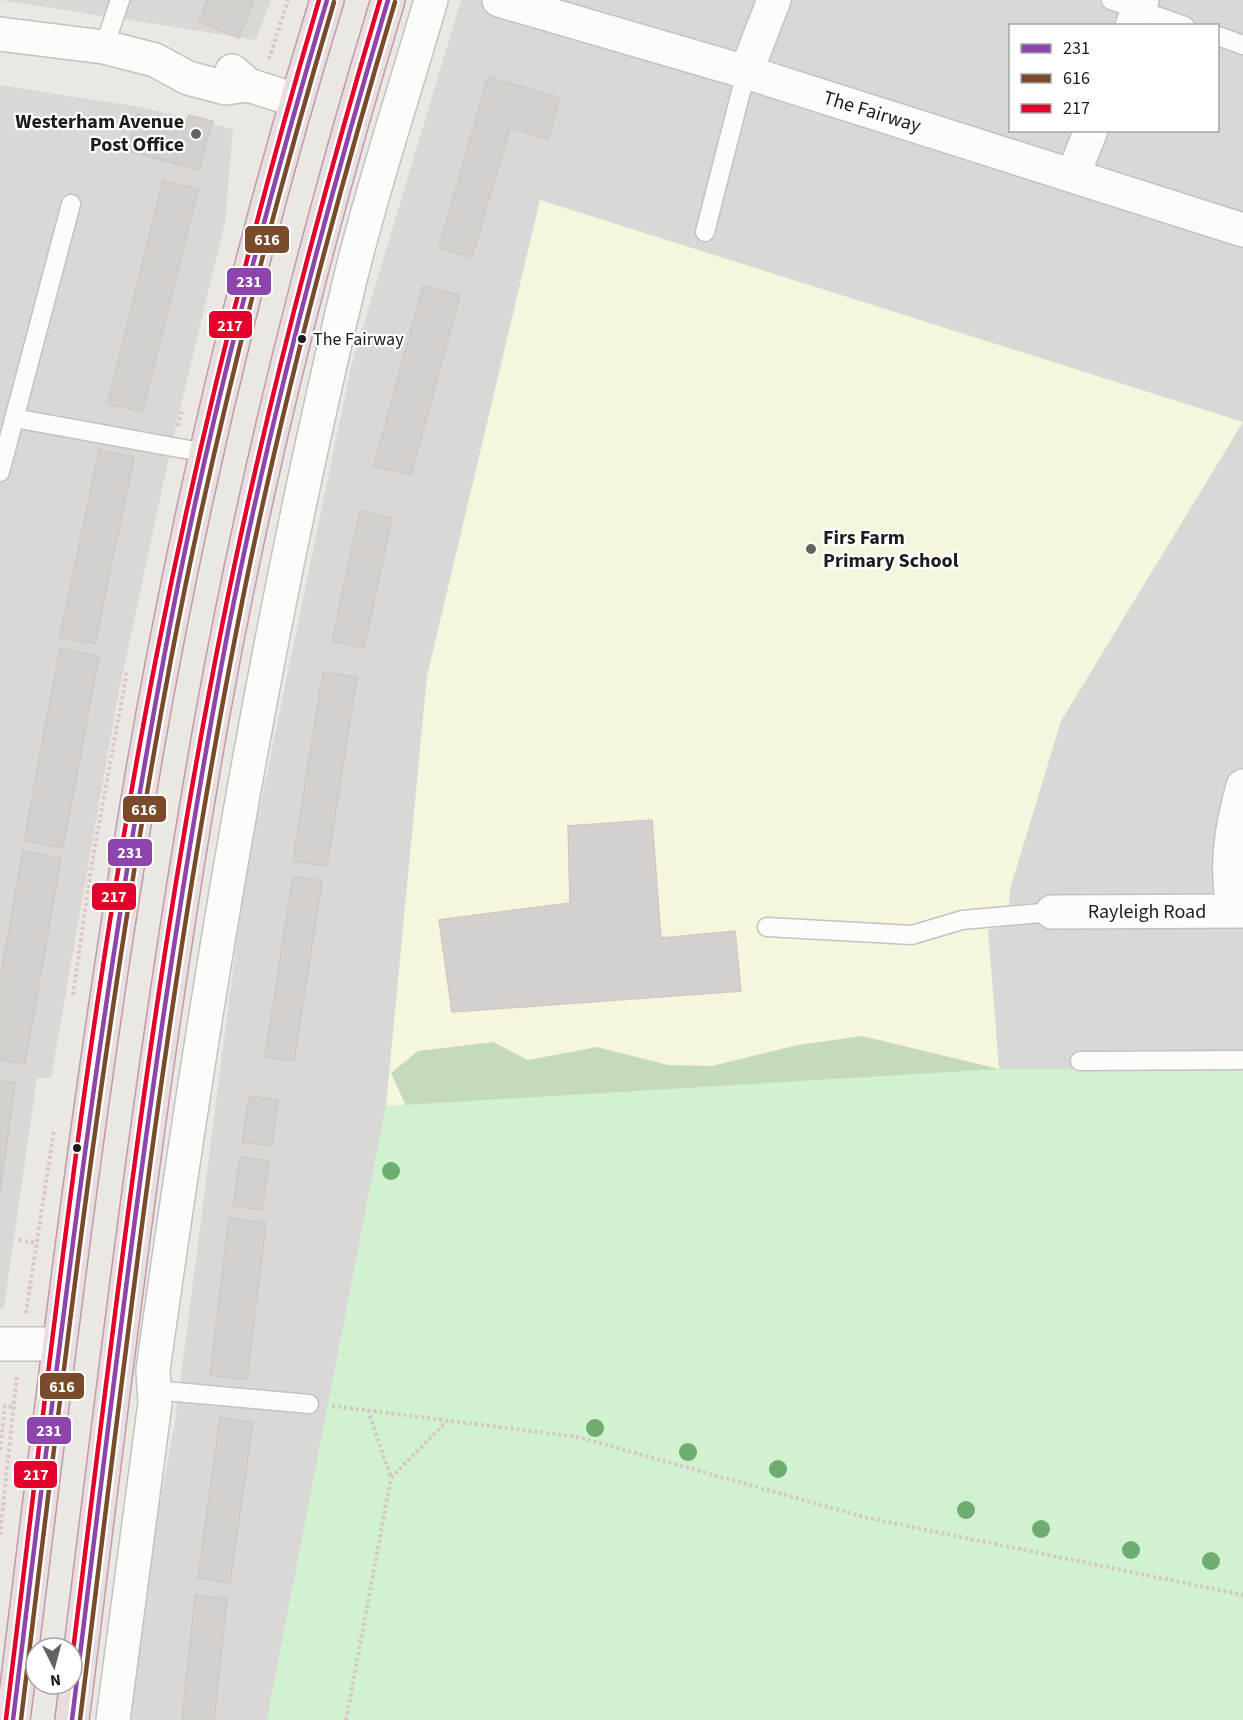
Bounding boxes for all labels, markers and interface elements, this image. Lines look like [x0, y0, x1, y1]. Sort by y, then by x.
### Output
legend [1009, 24, 1219, 132]
text: 231 [1063, 36, 1090, 61]
text: 616 [1063, 66, 1090, 91]
street label: The Fairway [820, 84, 925, 140]
text: 217 [1063, 96, 1090, 121]
place label: Westerham Avenue Post Office [15, 108, 184, 159]
marker: Westerham Avenue Post Office [189, 127, 203, 141]
line badge: 616 [244, 225, 290, 254]
text: 616 [254, 229, 280, 251]
line badge: 231 [226, 267, 272, 296]
text: 231 [236, 271, 262, 293]
line badge: 217 [208, 310, 253, 339]
text: 217 [217, 315, 243, 337]
place label: The Fairway [313, 327, 404, 352]
marker: The Fairway [296, 333, 308, 345]
place label: Firs Farm Primary School [823, 524, 959, 575]
marker: Firs Farm Primary School [804, 542, 818, 556]
line badge: 616 [122, 795, 167, 823]
text: 616 [131, 799, 157, 821]
line badge: 231 [107, 838, 153, 867]
text: 231 [117, 842, 143, 864]
line badge: 217 [91, 882, 137, 911]
text: 217 [101, 886, 127, 908]
street label: Rayleigh Road [1088, 898, 1206, 926]
unlabelled marker [71, 1142, 83, 1154]
line badge: 616 [39, 1372, 85, 1400]
text: 616 [49, 1376, 75, 1398]
line badge: 231 [26, 1416, 72, 1445]
text: 231 [36, 1420, 62, 1442]
line badge: 217 [13, 1460, 58, 1489]
text: 217 [23, 1464, 49, 1486]
north arrow [24, 1636, 84, 1696]
text: N [49, 1668, 62, 1691]

